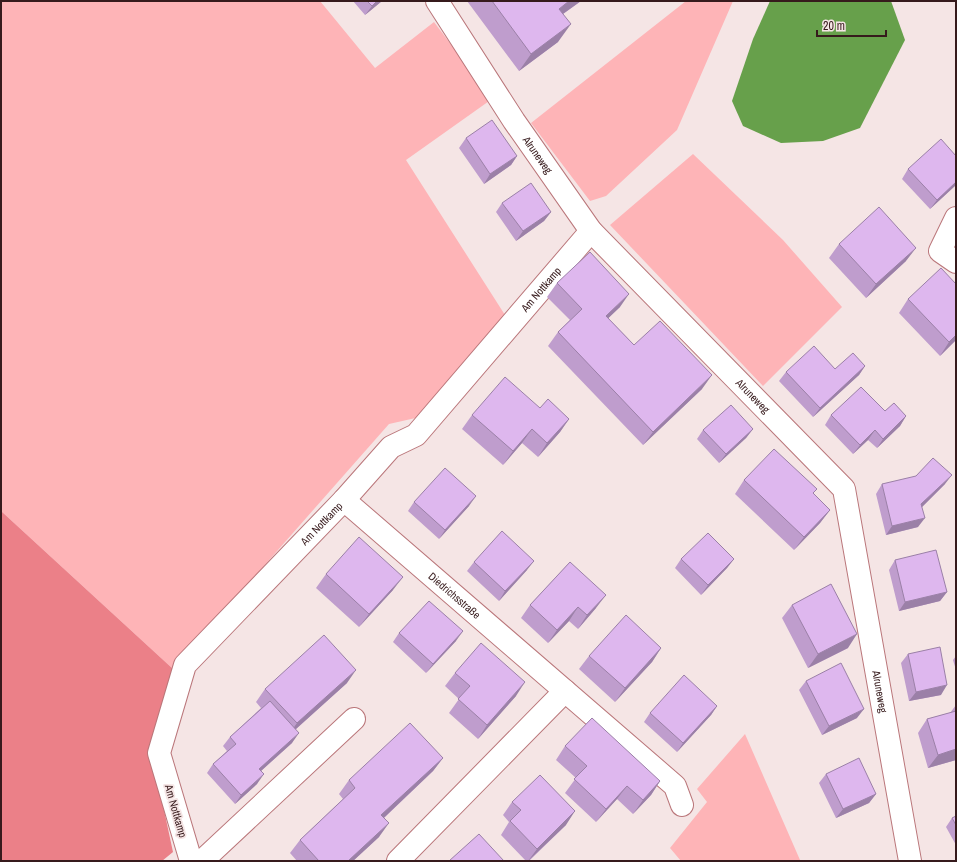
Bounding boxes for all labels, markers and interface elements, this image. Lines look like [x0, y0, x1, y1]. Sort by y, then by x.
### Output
scale bar [817, 12, 886, 38]
text: 20 m [823, 18, 845, 34]
street label: Alruneweg [519, 133, 556, 176]
street label: Am Nottkamp [517, 264, 564, 315]
street label: Alruneweg [732, 375, 773, 416]
street label: Am Nottkamp [297, 499, 345, 549]
street label: Diedrichsstraße [426, 569, 483, 622]
street label: Alruneweg [869, 668, 891, 714]
street label: Am Nottkamp [161, 782, 190, 839]

